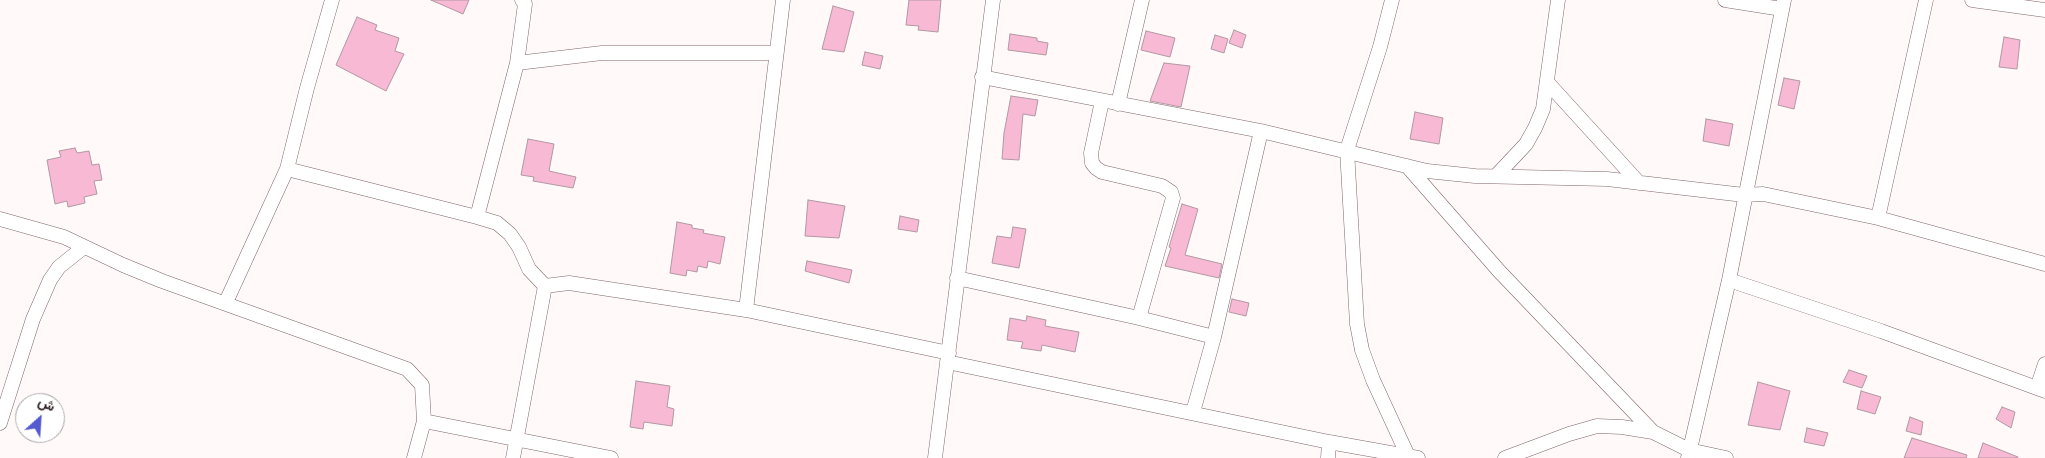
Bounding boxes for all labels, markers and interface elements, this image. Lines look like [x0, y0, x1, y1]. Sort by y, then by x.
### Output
north arrow [15, 393, 65, 443]
text: ش [35, 394, 58, 416]

